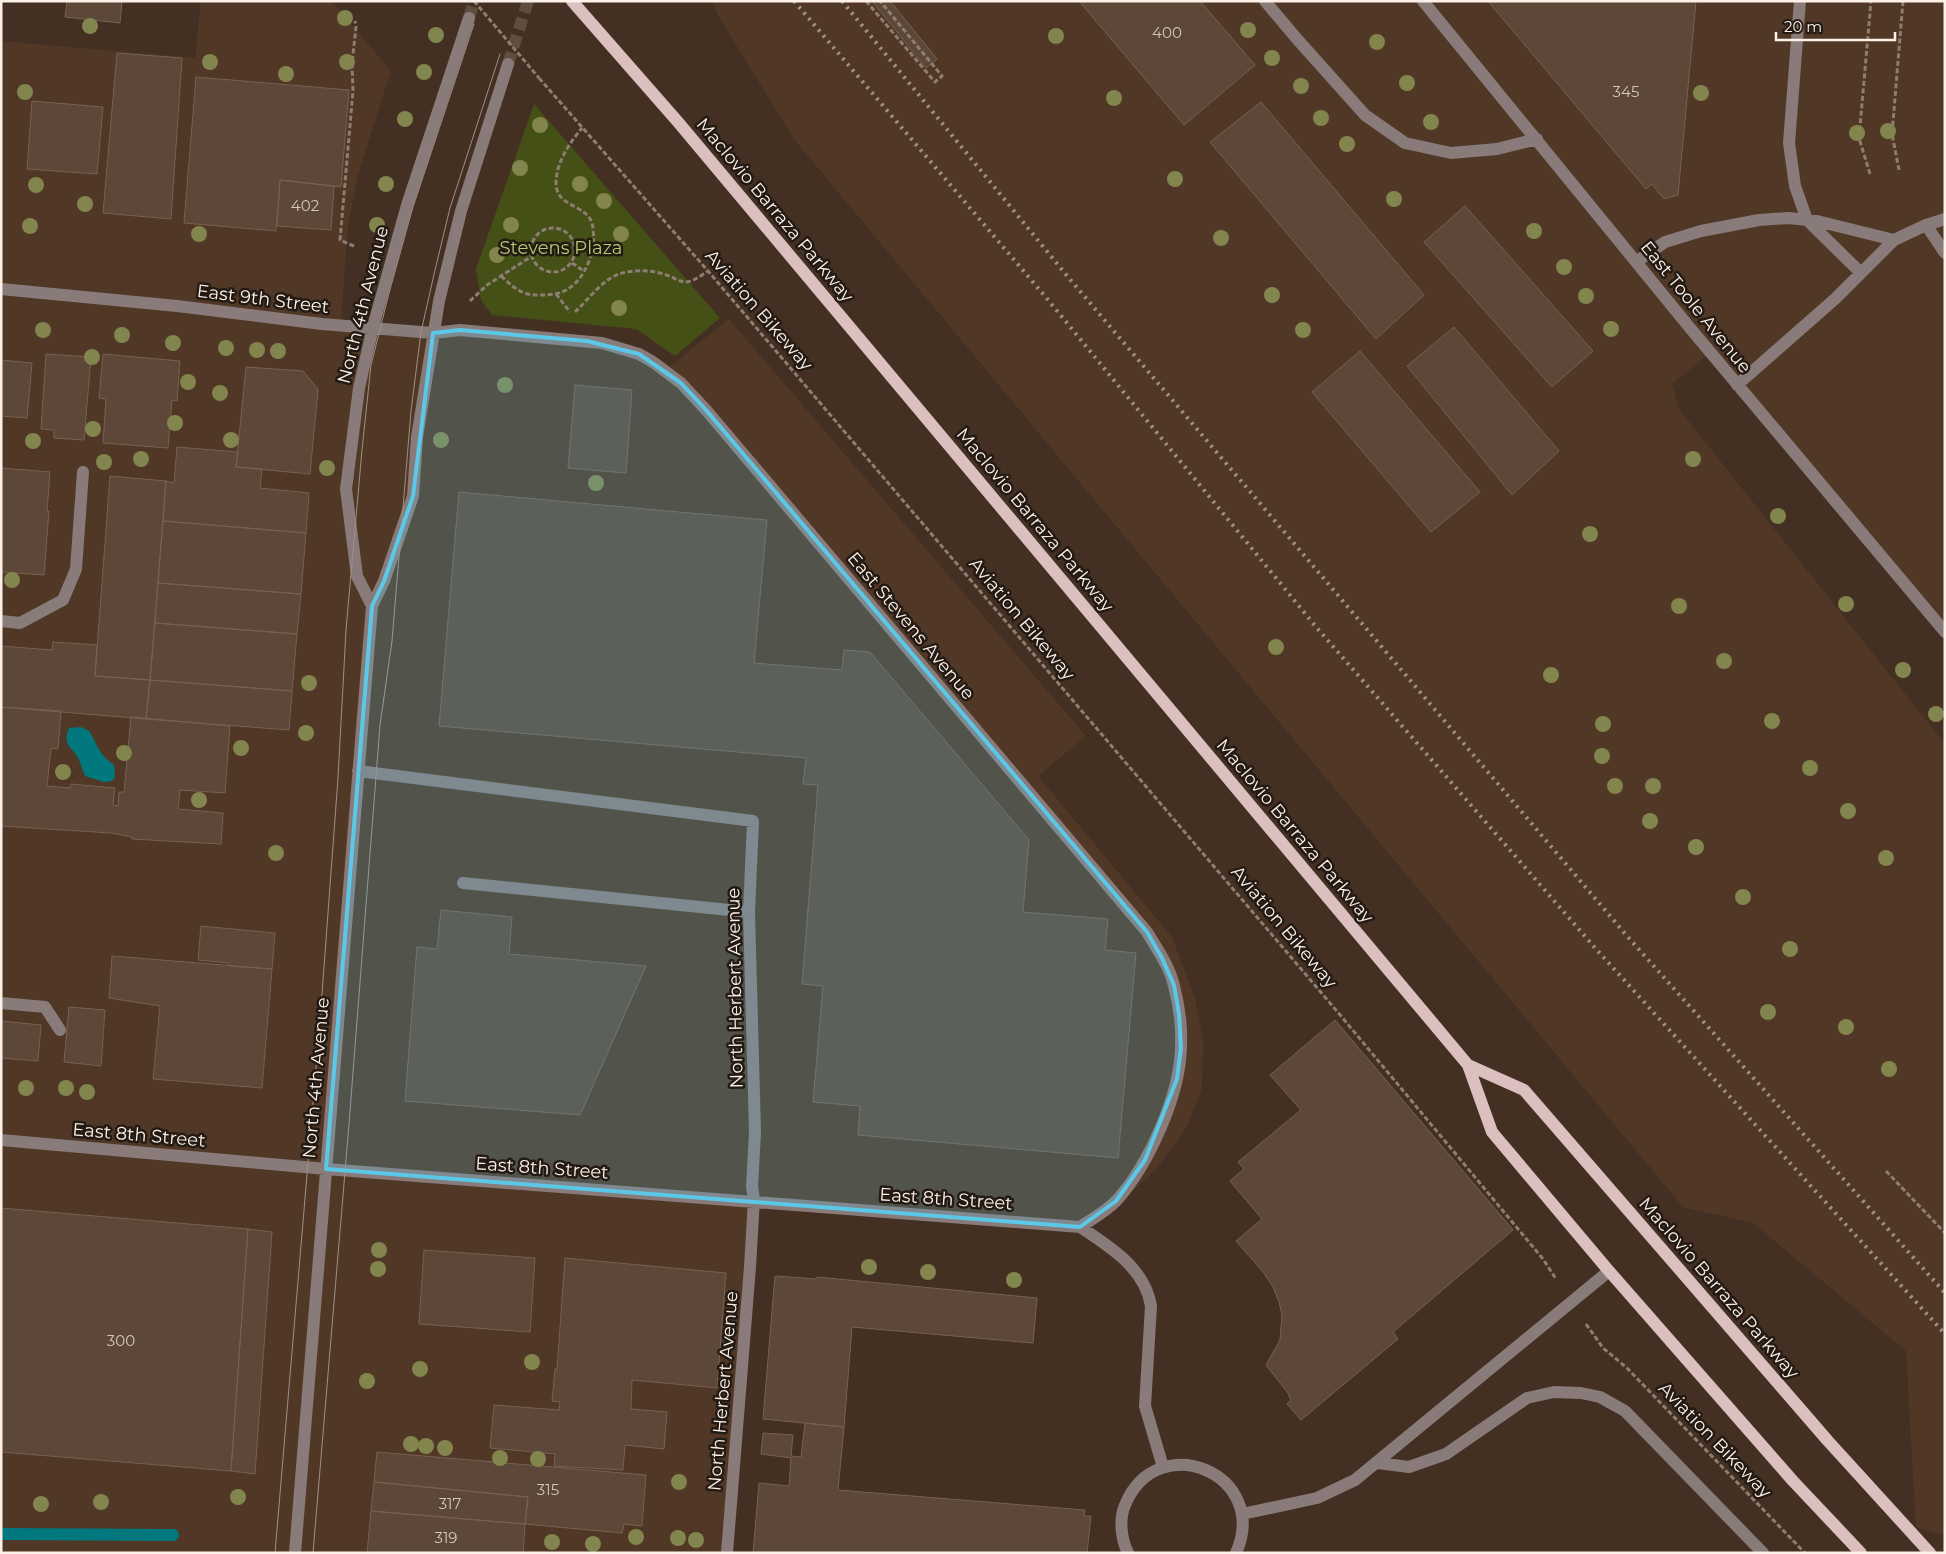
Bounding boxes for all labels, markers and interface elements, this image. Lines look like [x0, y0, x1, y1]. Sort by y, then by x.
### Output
scale bar [1776, 10, 1895, 42]
text: 20 m [1784, 17, 1822, 36]
house number: 400 [1152, 23, 1182, 42]
house number: 345 [1613, 82, 1639, 101]
street label: Maclovio Barraza Parkway [692, 114, 859, 307]
house number: 402 [291, 196, 319, 215]
street label: North 4th Avenue [333, 224, 393, 386]
park label: Stevens Plaza [500, 237, 622, 259]
street label: East Toole Avenue [1636, 237, 1756, 378]
street label: Aviation Bikeway [701, 245, 818, 375]
street label: East 9th Street [196, 280, 330, 318]
street label: Maclovio Barraza Parkway [952, 424, 1119, 617]
street label: East Stevens Avenue [843, 548, 979, 704]
street label: Aviation Bikeway [964, 553, 1080, 685]
street label: Maclovio Barraza Parkway [1212, 735, 1379, 928]
street label: Aviation Bikeway [1226, 861, 1342, 993]
street label: North Herbert Avenue [722, 887, 748, 1089]
street label: North 4th Avenue [298, 996, 334, 1159]
street label: East 8th Street [72, 1118, 206, 1152]
street label: East 8th Street [475, 1152, 609, 1184]
street label: East 8th Street [879, 1183, 1013, 1215]
street label: Maclovio Barraza Parkway [1634, 1193, 1804, 1383]
street label: North Herbert Avenue [703, 1290, 743, 1492]
house number: 300 [107, 1331, 135, 1350]
street label: Aviation Bikeway [1654, 1377, 1776, 1503]
house number: 315 [537, 1480, 559, 1499]
house number: 317 [439, 1494, 462, 1513]
house number: 319 [434, 1528, 458, 1547]

